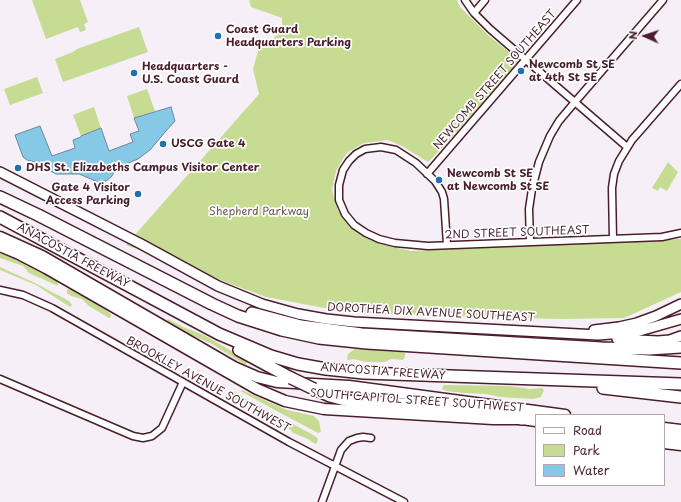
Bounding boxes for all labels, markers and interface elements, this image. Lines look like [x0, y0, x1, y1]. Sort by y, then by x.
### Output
street label: NEWCOMB STREET SOUTHEAST [431, 8, 559, 152]
north arrow [625, 16, 665, 56]
place label: Coast Guard Headquarters Parking [226, 23, 351, 49]
marker: Coast Guard Headquarters Parking [213, 31, 223, 41]
text: N [624, 31, 641, 40]
place label: Newcomb St SE at 4th St SE [529, 58, 615, 84]
place label: Headquarters - U.S. Coast Guard [142, 60, 239, 86]
marker: Newcomb St SE at 4th St SE [516, 66, 526, 76]
marker: Headquarters - U.S. Coast Guard [129, 68, 139, 78]
place label: USCG Gate 4 [171, 137, 245, 151]
marker: USCG Gate 4 [158, 139, 168, 149]
place label: DHS St. Elizabeths Campus Visitor Center [26, 161, 259, 175]
marker: DHS St. Elizabeths Campus Visitor Center [13, 163, 23, 173]
place label: Newcomb St SE at Newcomb St SE [447, 167, 549, 193]
marker: Newcomb St SE at Newcomb St SE [434, 175, 444, 185]
place label: Gate 4 Visitor Access Parking [46, 181, 130, 207]
marker: Gate 4 Visitor Access Parking [133, 189, 143, 199]
park label: Shepherd Parkway [209, 205, 309, 219]
street label: ANACOSTIA FREEWAY [15, 221, 131, 291]
street label: 2ND STREET SOUTHEAST [444, 224, 590, 242]
street label: DOROTHEA DIX AVENUE SOUTHEAST [327, 301, 535, 325]
street label: BROOKLEY AVENUE SOUTHWEST [124, 334, 292, 436]
street label: ANACOSTIA FREEWAY [320, 361, 446, 383]
street label: SOUTH CAPITOL STREET SOUTHWEST [310, 387, 524, 415]
legend [535, 414, 665, 486]
text: Road [573, 421, 602, 439]
text: Park [573, 441, 600, 459]
text: Water [573, 461, 609, 479]

